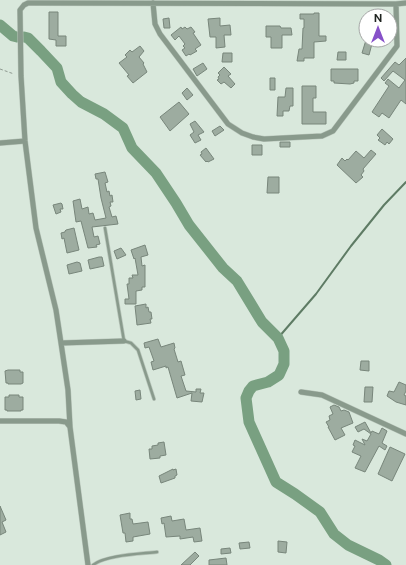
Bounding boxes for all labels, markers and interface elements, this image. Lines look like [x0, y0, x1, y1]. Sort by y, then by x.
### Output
north arrow [358, 8, 398, 48]
text: N [374, 12, 382, 24]

